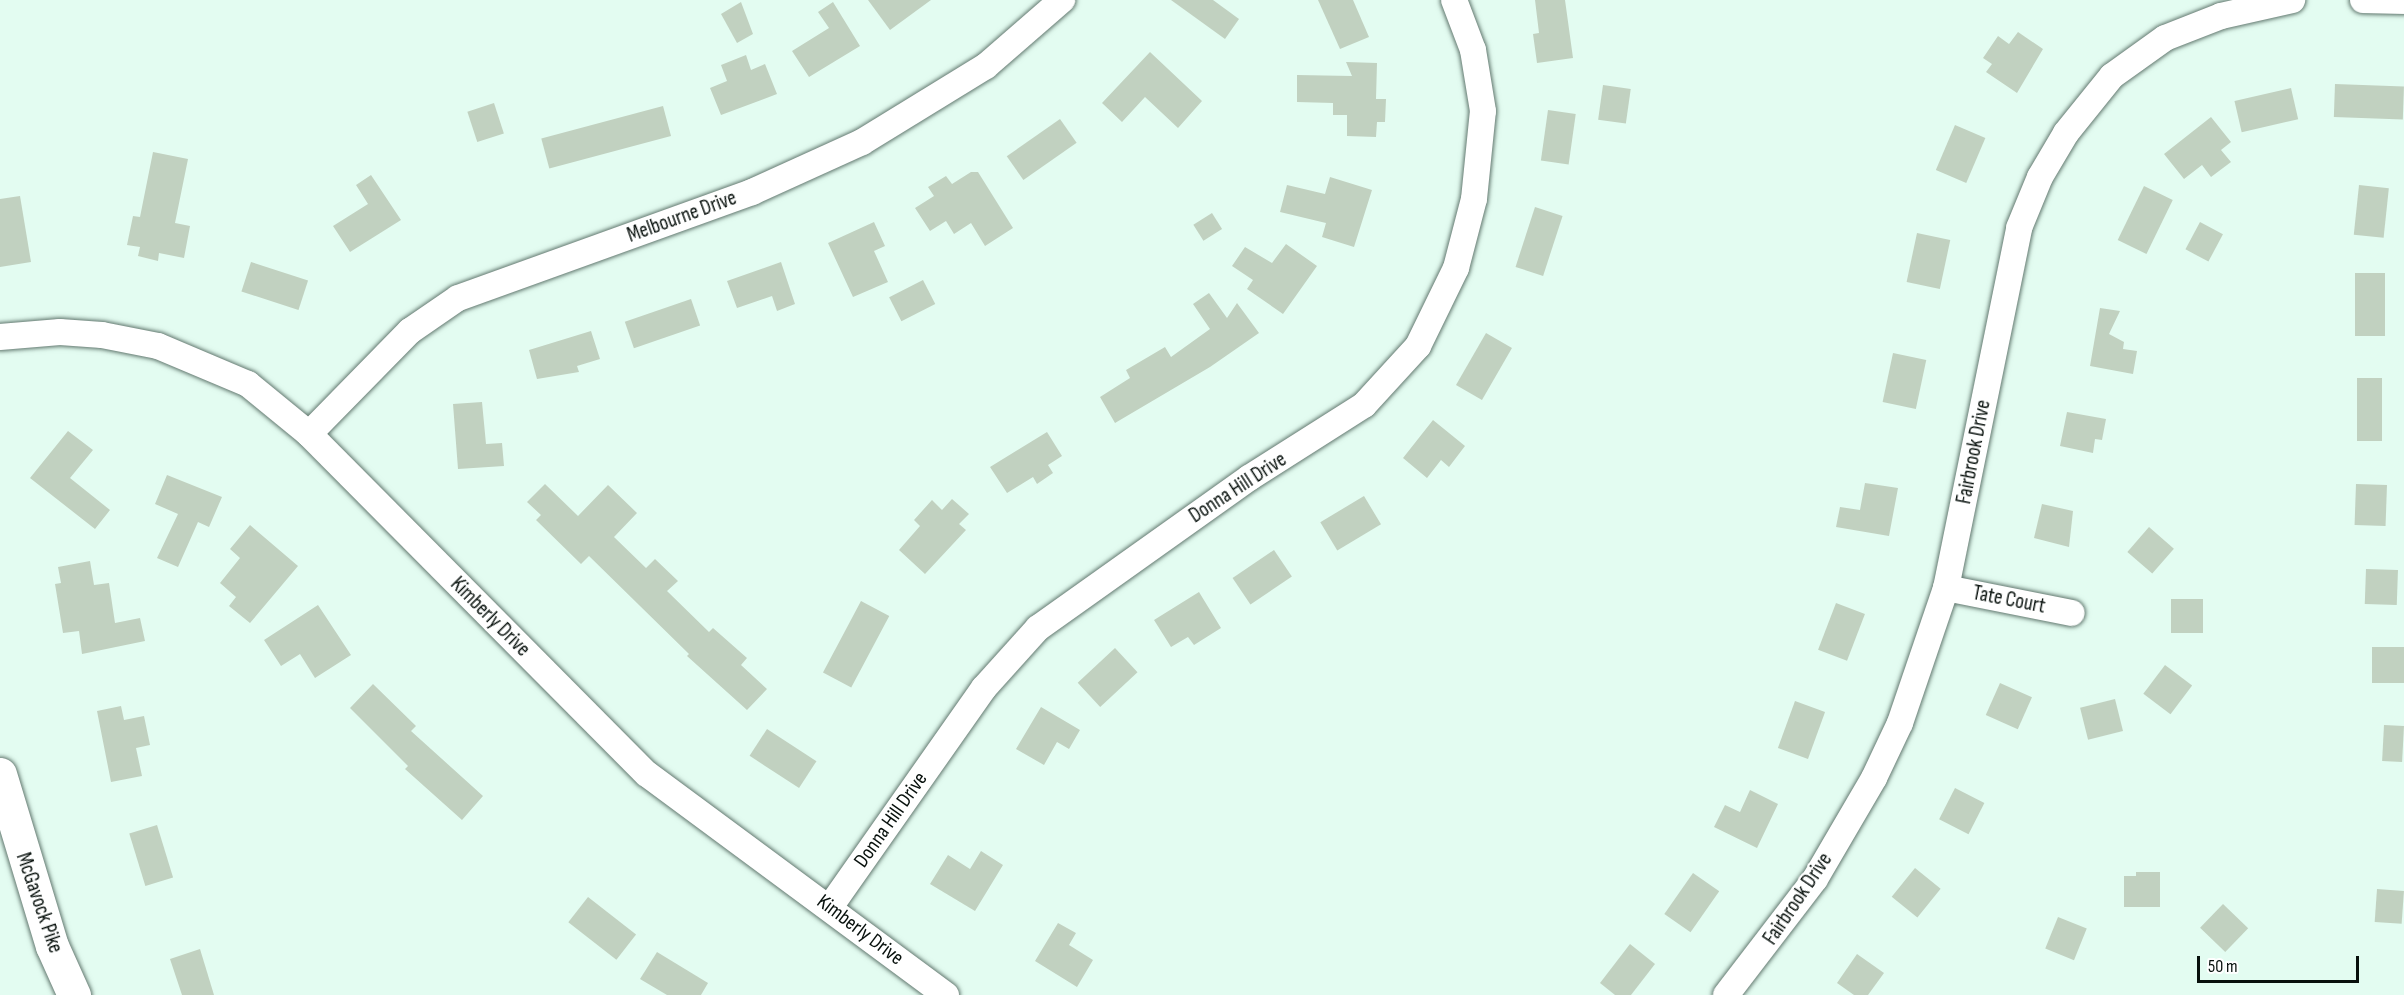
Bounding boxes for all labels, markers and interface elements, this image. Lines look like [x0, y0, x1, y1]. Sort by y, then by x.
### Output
street label: Melbourne Drive [624, 186, 740, 248]
street label: Fairbrook Drive [1952, 398, 1996, 506]
street label: Donna Hill Drive [1185, 447, 1291, 529]
street label: Kimberly Drive [445, 572, 535, 662]
street label: Tate Court [1971, 581, 2047, 619]
street label: Donna Hill Drive [849, 767, 933, 873]
street label: Fairbrook Drive [1758, 848, 1838, 950]
street label: McGavock Pike [10, 849, 68, 957]
street label: Kimberly Drive [812, 889, 908, 971]
scale bar [2200, 944, 2362, 982]
text: 50 m [2208, 956, 2238, 977]

